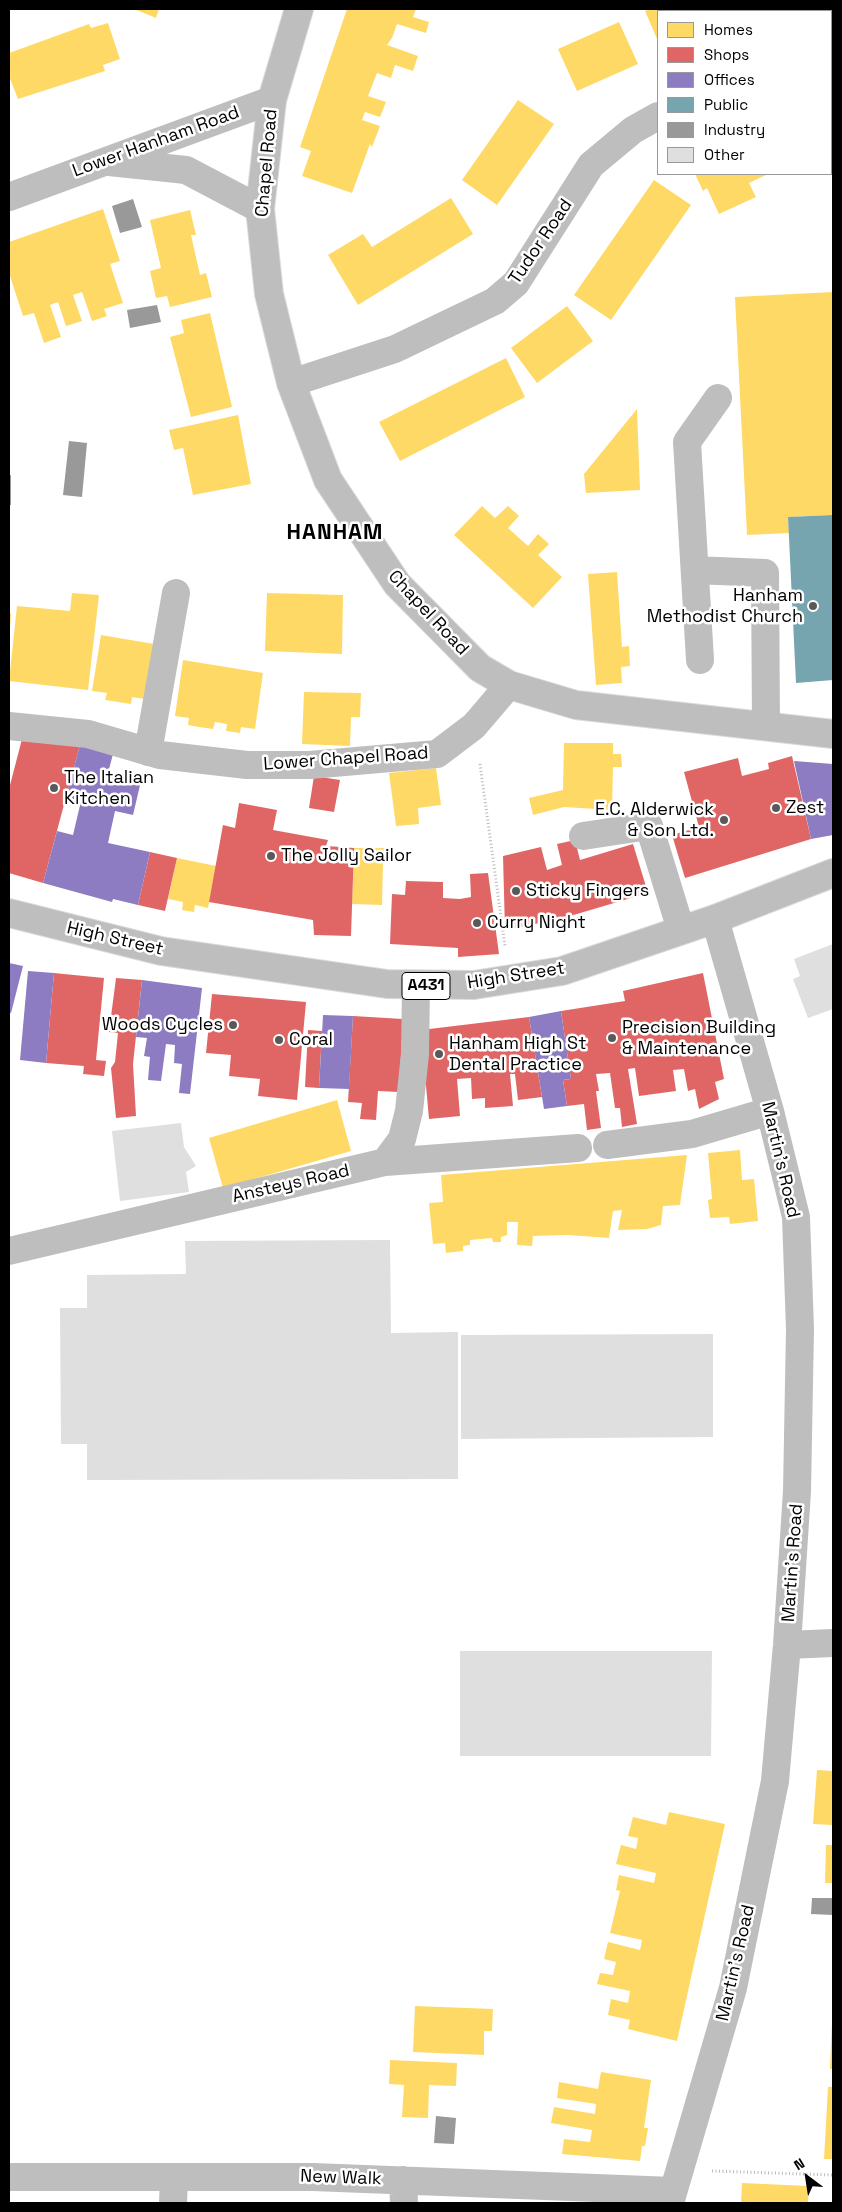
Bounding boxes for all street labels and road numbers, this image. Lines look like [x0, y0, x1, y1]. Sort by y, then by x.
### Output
street label: Lower Hanham Road [70, 102, 242, 182]
street label: Chapel Road [252, 108, 282, 218]
street label: Tudor Road [504, 195, 578, 289]
street label: Chapel Road [383, 566, 473, 660]
street label: Lower Chapel Road [263, 742, 429, 776]
street label: High Street [65, 917, 165, 961]
street label: High Street [466, 958, 566, 994]
road number: A431 [402, 972, 450, 999]
street label: Martin's Road [756, 1100, 804, 1220]
street label: Ansteys Road [230, 1160, 352, 1208]
street label: Martin's Road [778, 1503, 808, 1623]
street label: Martin's Road [712, 1903, 760, 2023]
street label: New Walk [300, 2166, 382, 2190]

